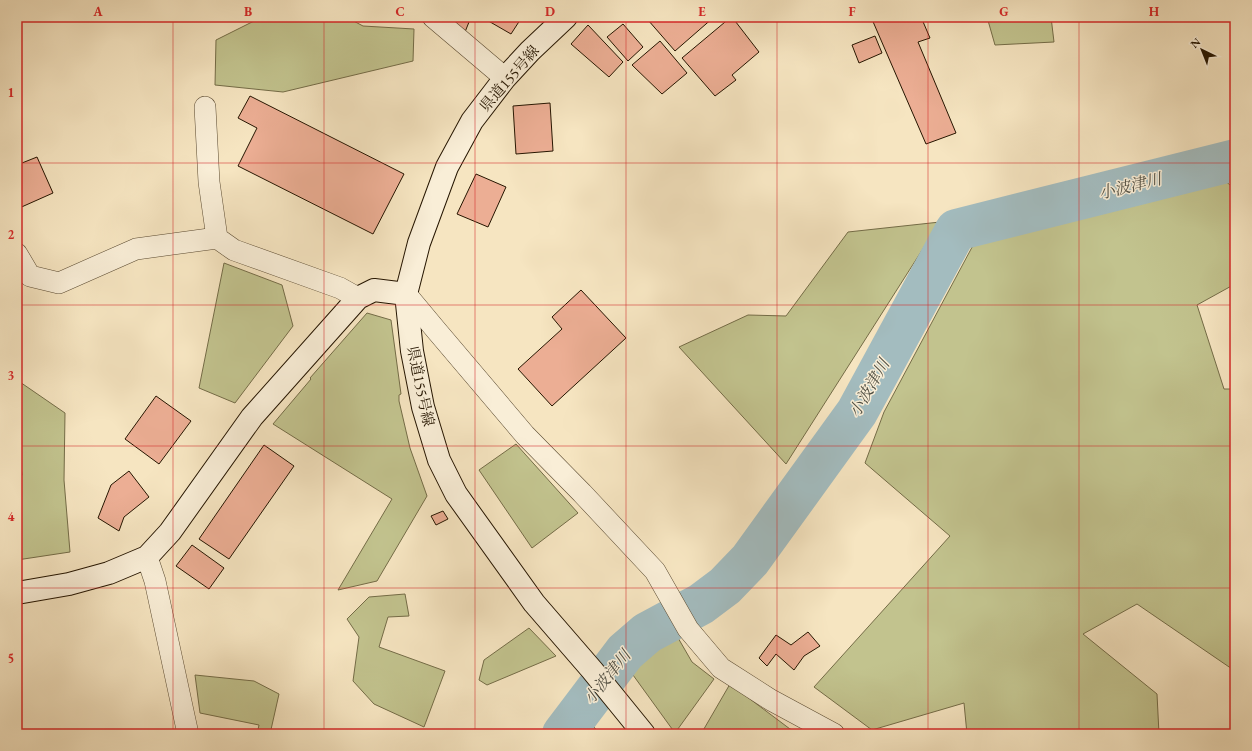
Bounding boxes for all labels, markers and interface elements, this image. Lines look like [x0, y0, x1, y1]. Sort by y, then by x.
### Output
text: A [92, 3, 103, 20]
text: B [244, 3, 252, 20]
text: C [395, 3, 405, 20]
text: D [545, 3, 555, 20]
text: E [698, 3, 706, 20]
text: F [848, 3, 856, 20]
text: G [999, 3, 1009, 20]
text: H [1149, 3, 1160, 20]
north arrow [1182, 30, 1222, 70]
text: N [1187, 34, 1203, 51]
street label: 県道155号線 [475, 41, 543, 115]
text: 1 [8, 84, 15, 101]
water label: 小波津川 [1096, 168, 1166, 204]
text: 2 [8, 226, 15, 243]
street label: 県道155号線 [403, 344, 439, 428]
water label: 小波津川 [844, 353, 895, 421]
text: 3 [8, 367, 15, 384]
text: 4 [8, 508, 15, 525]
water label: 小波津川 [579, 644, 637, 708]
text: 5 [8, 650, 14, 667]

